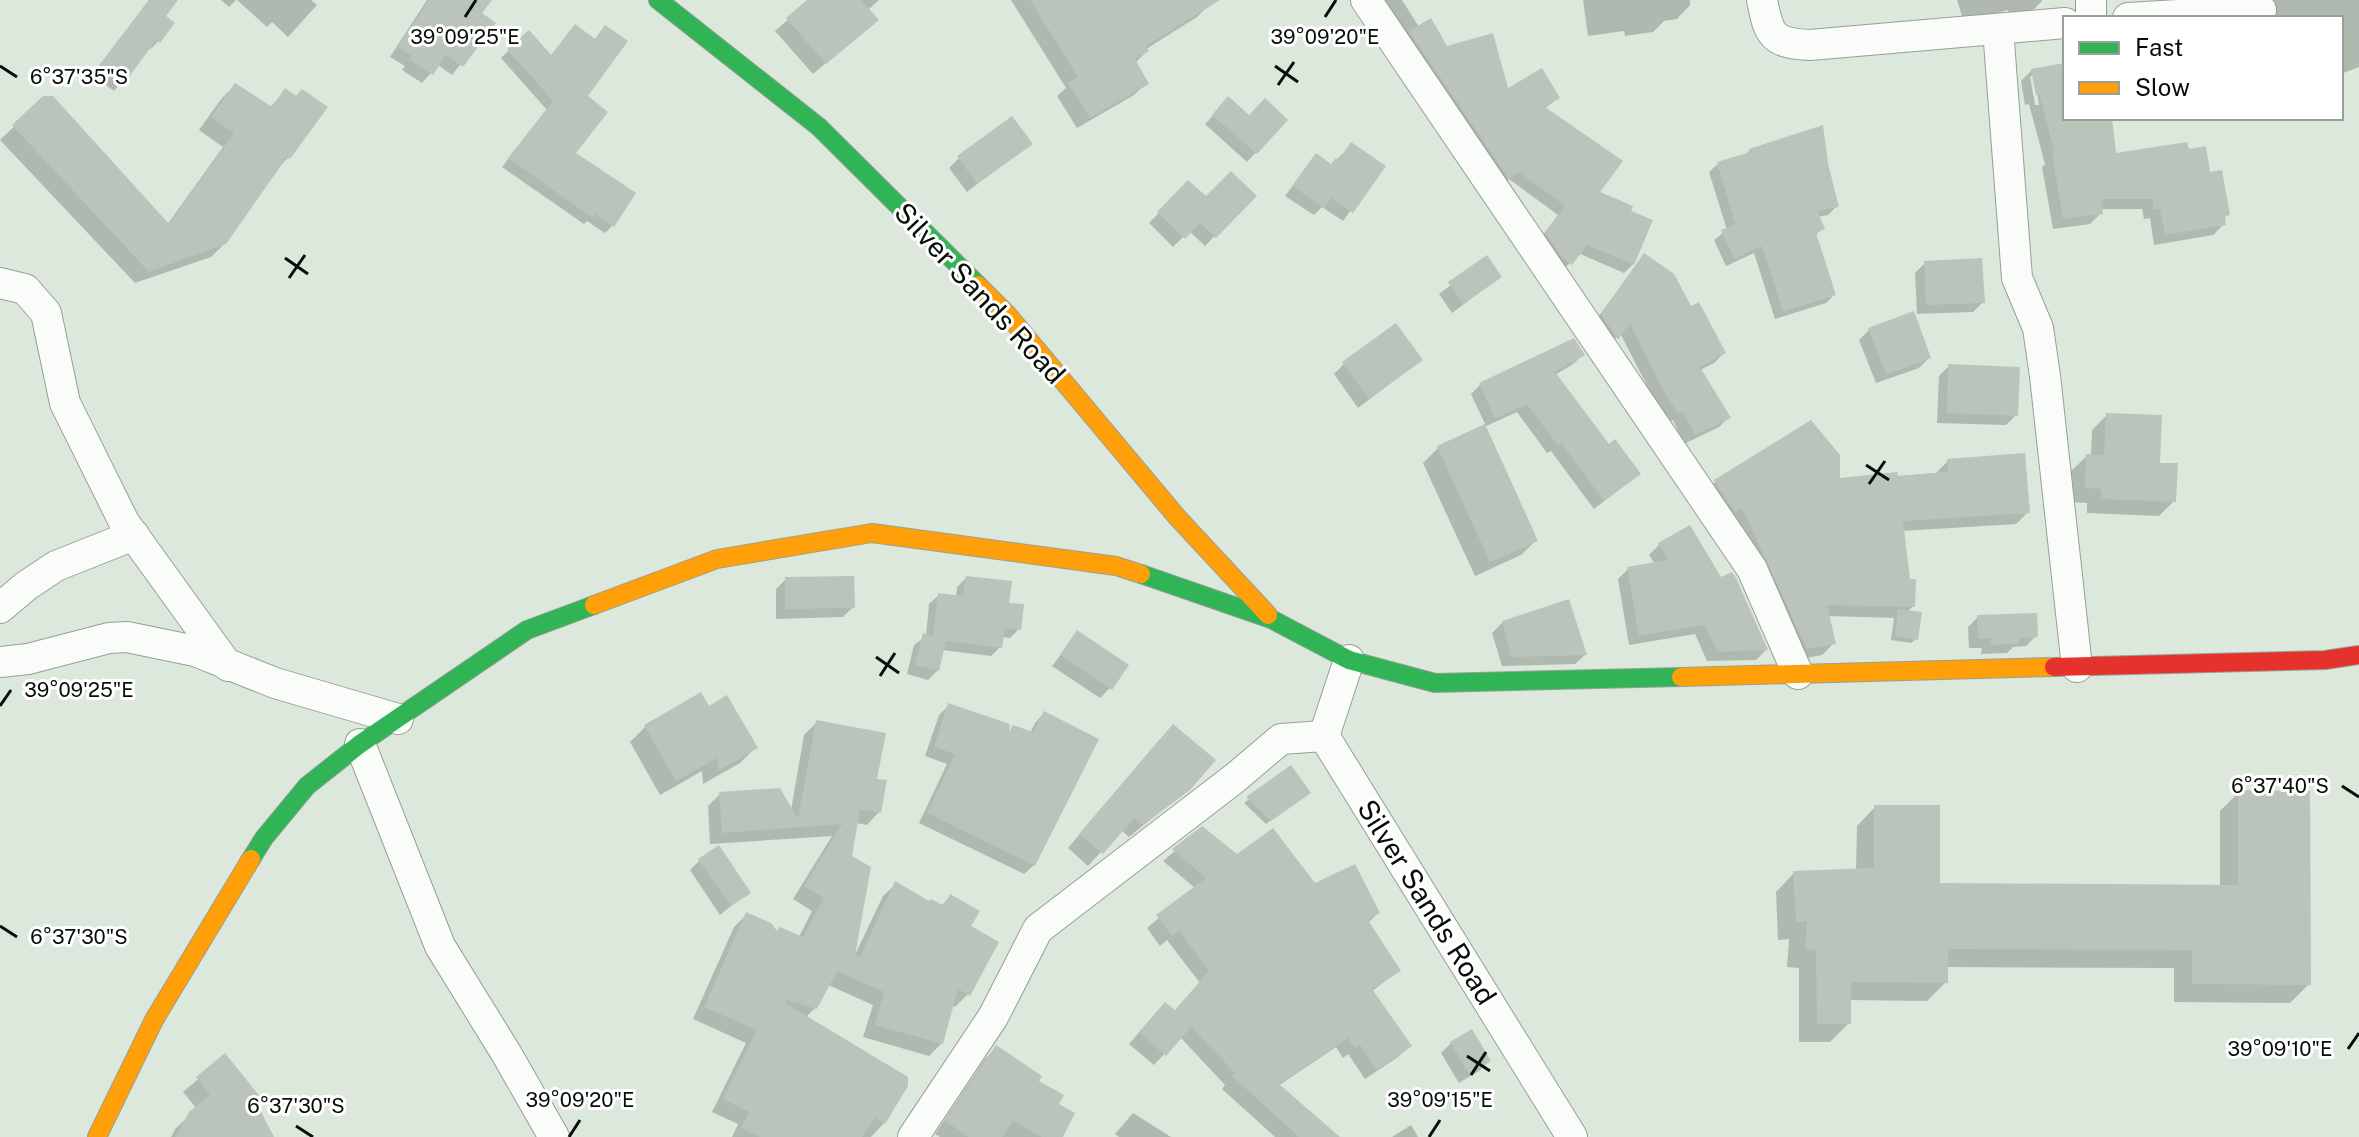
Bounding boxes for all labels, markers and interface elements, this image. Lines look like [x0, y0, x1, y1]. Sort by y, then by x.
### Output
legend [2063, 16, 2343, 120]
text: 39°09'25"E [410, 25, 520, 49]
text: 39°09'20"E [1271, 25, 1379, 49]
text: Fast [2135, 33, 2183, 61]
text: 6°37'35"S [30, 65, 128, 89]
text: Slow [2135, 73, 2190, 101]
street label: Silver Sands Road [888, 195, 1073, 390]
text: 39°09'25"E [24, 678, 134, 702]
text: 6°37'40"S [2231, 774, 2329, 798]
street label: Silver Sands Road [1351, 793, 1504, 1010]
text: 6°37'30"S [30, 925, 128, 949]
text: 39°09'10"E [2227, 1037, 2333, 1061]
text: 39°09'20"E [526, 1088, 634, 1112]
text: 39°09'15"E [1387, 1088, 1493, 1112]
text: 6°37'30"S [247, 1094, 345, 1118]

